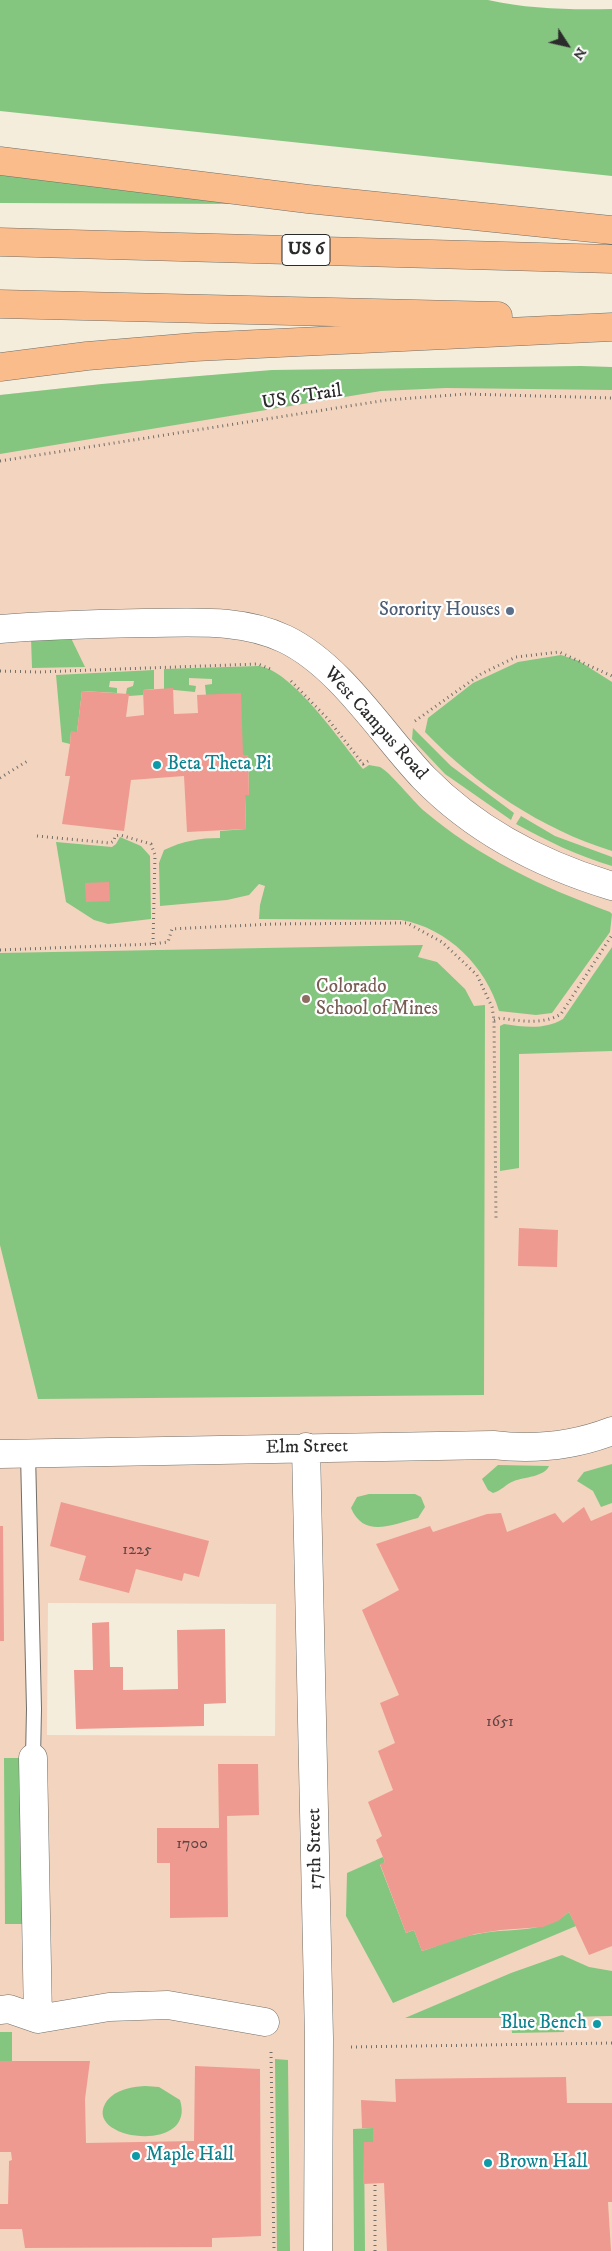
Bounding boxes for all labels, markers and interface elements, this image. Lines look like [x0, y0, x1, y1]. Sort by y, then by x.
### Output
north arrow [542, 20, 592, 70]
text: N [569, 44, 590, 63]
road number: US 6 [282, 234, 330, 266]
street label: US 6 Trail [260, 380, 344, 416]
place label: Sorority Houses [379, 600, 500, 622]
marker: Sorority Houses [504, 605, 516, 617]
street label: West Campus Road [318, 663, 432, 785]
place label: Beta Theta Pi [167, 754, 271, 776]
marker: Beta Theta Pi [151, 759, 163, 771]
place label: Colorado School of Mines [316, 977, 438, 1021]
marker: Colorado School of Mines [300, 993, 312, 1005]
street label: Elm Street [266, 1436, 348, 1460]
house number: 1225 [122, 1541, 152, 1561]
house number: 1651 [486, 1713, 514, 1733]
street label: 17th Street [304, 1808, 328, 1890]
house number: 1700 [176, 1835, 208, 1855]
place label: Blue Bench [500, 2013, 587, 2035]
marker: Blue Bench [591, 2018, 603, 2030]
place label: Maple Hall [146, 2145, 234, 2167]
marker: Maple Hall [130, 2150, 142, 2162]
place label: Brown Hall [498, 2152, 588, 2174]
marker: Brown Hall [482, 2157, 494, 2169]

